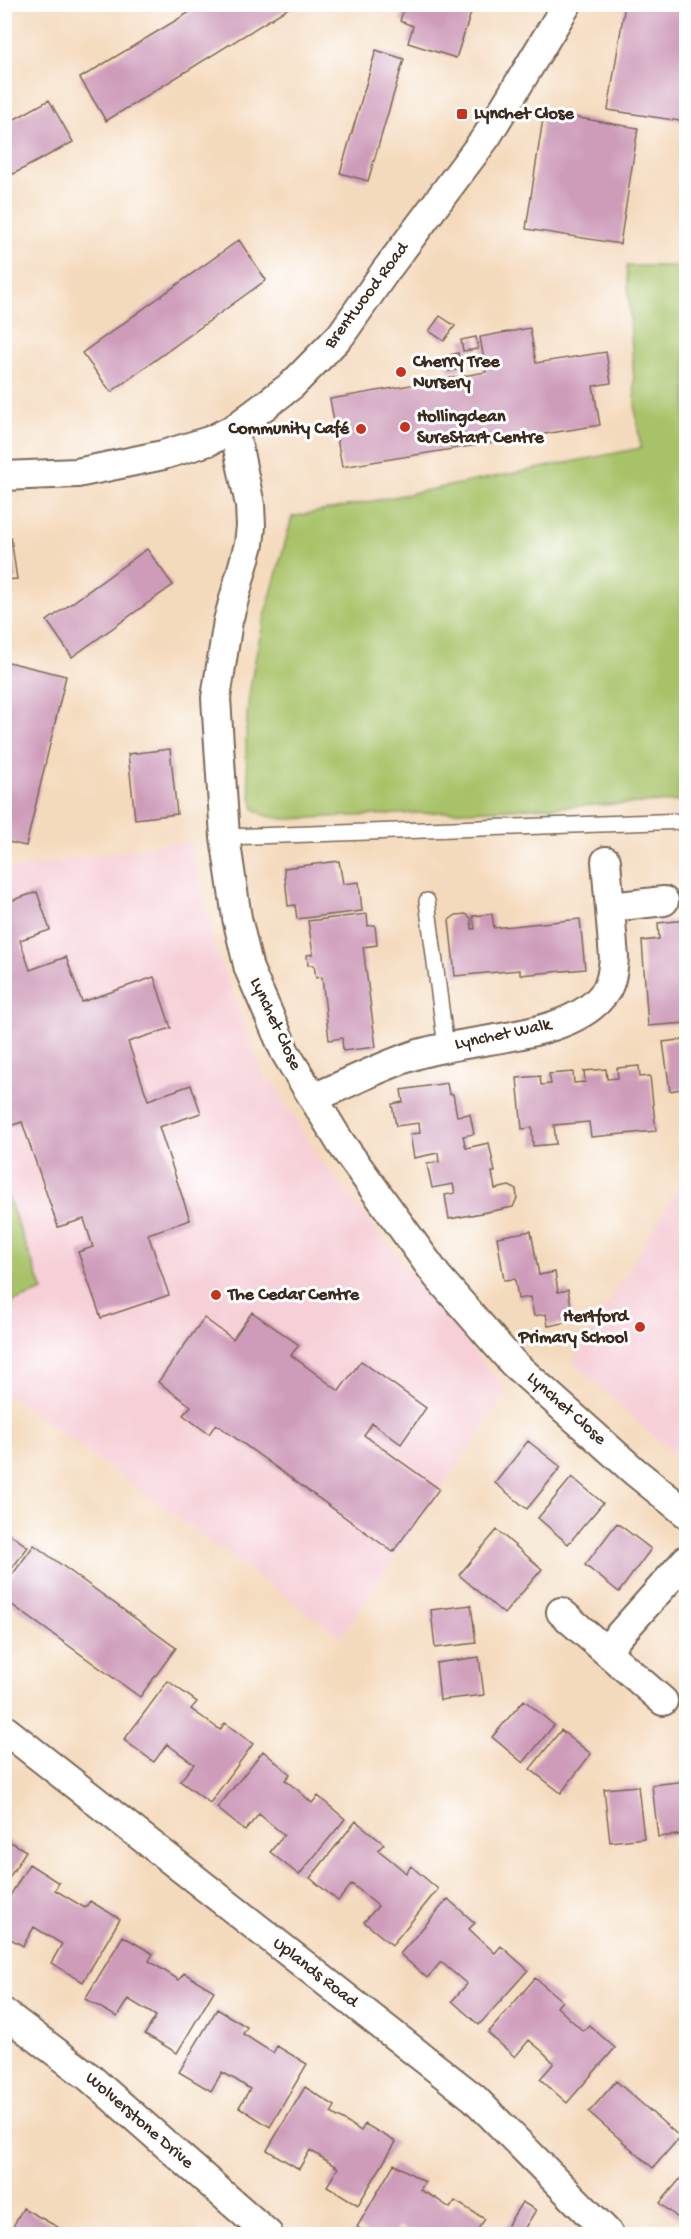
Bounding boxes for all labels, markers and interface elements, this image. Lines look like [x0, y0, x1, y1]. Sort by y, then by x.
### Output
place label: Lynchet Close [474, 104, 574, 125]
marker: Lynchet Close [455, 107, 469, 121]
street label: Brentwood Road [320, 238, 415, 354]
place label: Cherry Tree Nursery [412, 352, 500, 394]
marker: Cherry Tree Nursery [394, 365, 408, 379]
place label: Hollingdean SureStart Centre [417, 407, 544, 449]
place label: Community Café [227, 419, 350, 440]
marker: Hollingdean SureStart Centre [398, 420, 412, 434]
marker: Community Café [354, 422, 368, 436]
street label: Lynchet Close [244, 974, 306, 1074]
street label: Lynchet Walk [453, 1014, 555, 1055]
place label: The Cedar Centre [226, 1285, 360, 1306]
marker: The Cedar Centre [209, 1288, 223, 1302]
place label: Hertford Primary School [518, 1307, 630, 1349]
marker: Hertford Primary School [633, 1320, 647, 1334]
street label: Lynchet Close [522, 1368, 611, 1451]
street label: Uplands Road [268, 1933, 363, 2014]
street label: Wolverstone Drive [80, 2068, 198, 2174]

